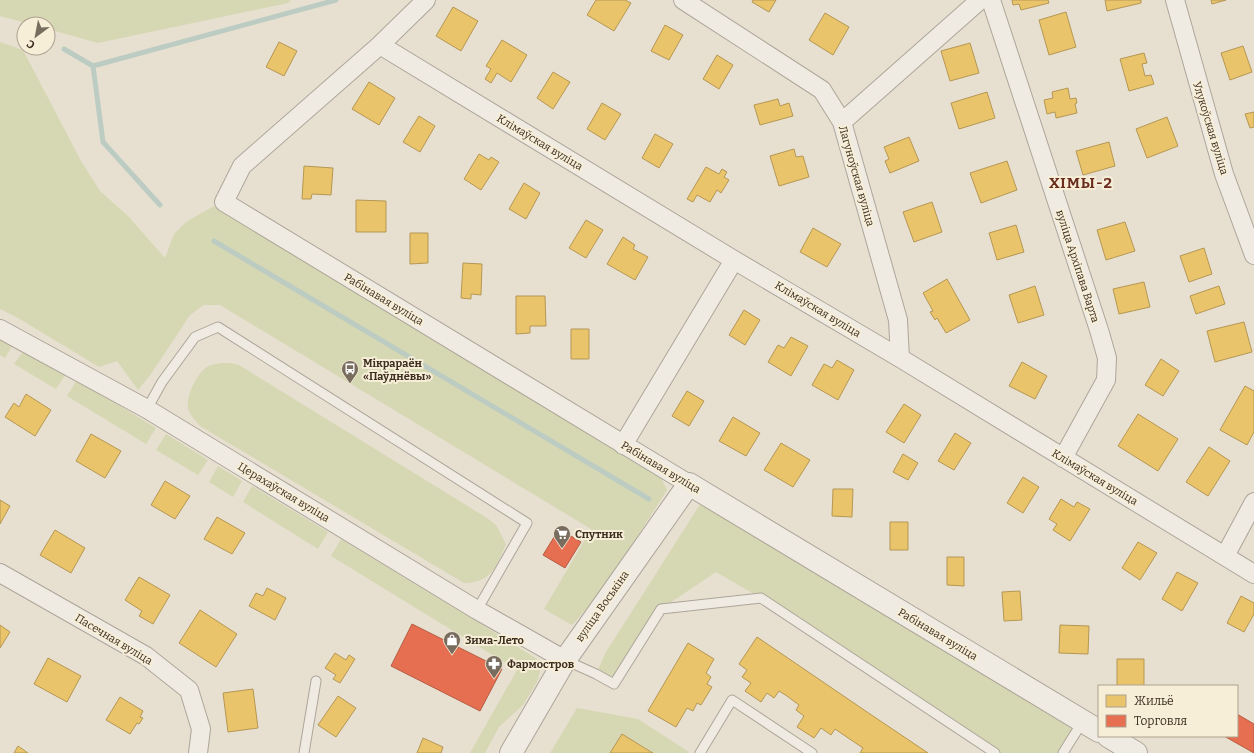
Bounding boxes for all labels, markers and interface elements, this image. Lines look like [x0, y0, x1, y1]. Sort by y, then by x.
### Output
north arrow [16, 16, 56, 56]
text: С [25, 37, 37, 51]
street label: Улукоўская вуліца [1190, 80, 1231, 176]
street label: Клімаўская вуліца [495, 112, 585, 173]
street label: Лагуноўская вуліца [836, 124, 877, 228]
district label: ХІМЫ-2 [1049, 174, 1113, 192]
street label: вуліца Архіпава Варта [1053, 208, 1102, 324]
street label: Рабінавая вуліца [342, 271, 426, 328]
street label: Клімаўская вуліца [773, 279, 863, 340]
place label: Мікрараён «Паўднёвы» [363, 357, 431, 383]
bus stop icon: Мікрараён «Паўднёвы» [340, 359, 360, 384]
street label: Рабінавая вуліца [619, 439, 703, 496]
street label: Клімаўская вуліца [1050, 447, 1140, 508]
street label: Церахаўская вуліца [236, 460, 332, 525]
supermarket icon: Спутник [552, 524, 572, 549]
place label: Спутник [575, 528, 623, 541]
street label: вуліца Воськіна [573, 568, 632, 644]
street label: Рабінавая вуліца [896, 606, 980, 663]
street label: Пасечная вуліца [73, 611, 155, 668]
shop icon: Зима-Лето [442, 630, 462, 655]
place label: Зима-Лето [465, 634, 524, 647]
pharmacy icon: Фармостров [484, 654, 504, 679]
place label: Фармостров [507, 658, 575, 671]
legend [1098, 685, 1238, 737]
text: Жильё [1134, 694, 1174, 708]
text: Торговля [1134, 714, 1188, 728]

